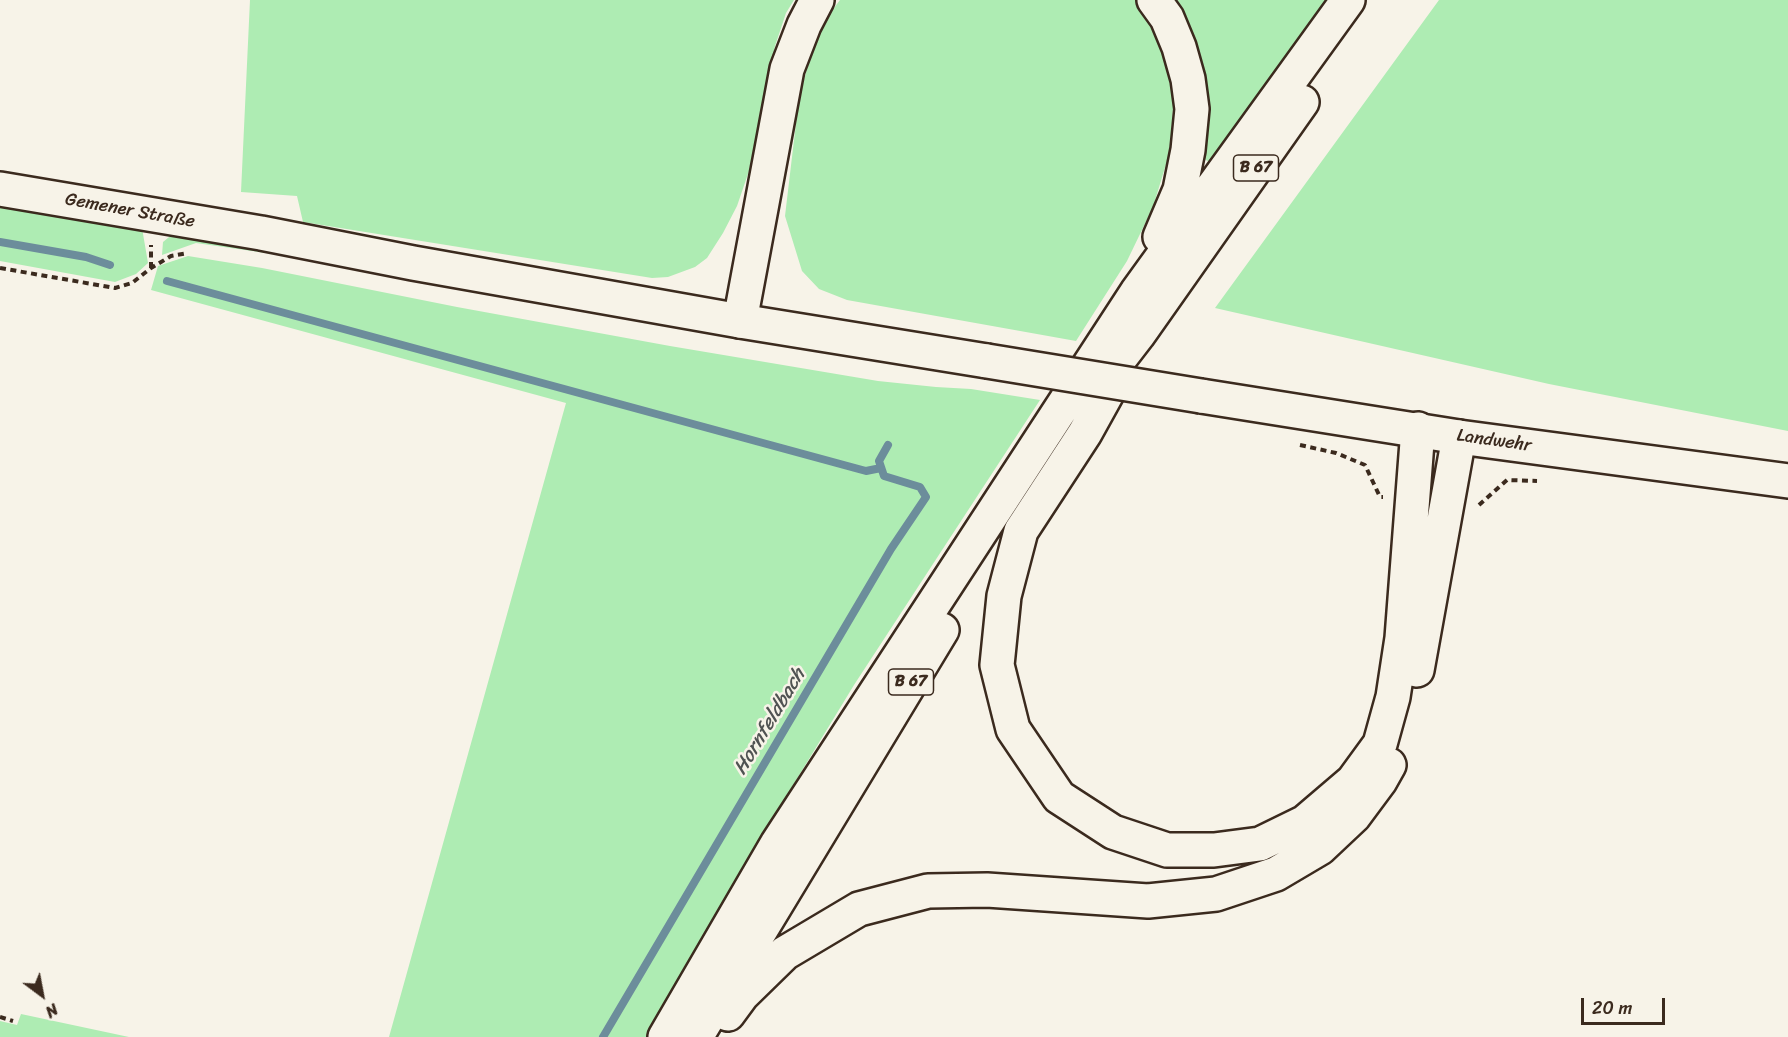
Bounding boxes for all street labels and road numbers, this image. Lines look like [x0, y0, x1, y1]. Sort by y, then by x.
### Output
road number: B 67 [1234, 155, 1278, 181]
street label: Gemener Straße [64, 189, 196, 233]
street label: Landwehr [1455, 425, 1533, 457]
road number: B 67 [888, 669, 934, 695]

